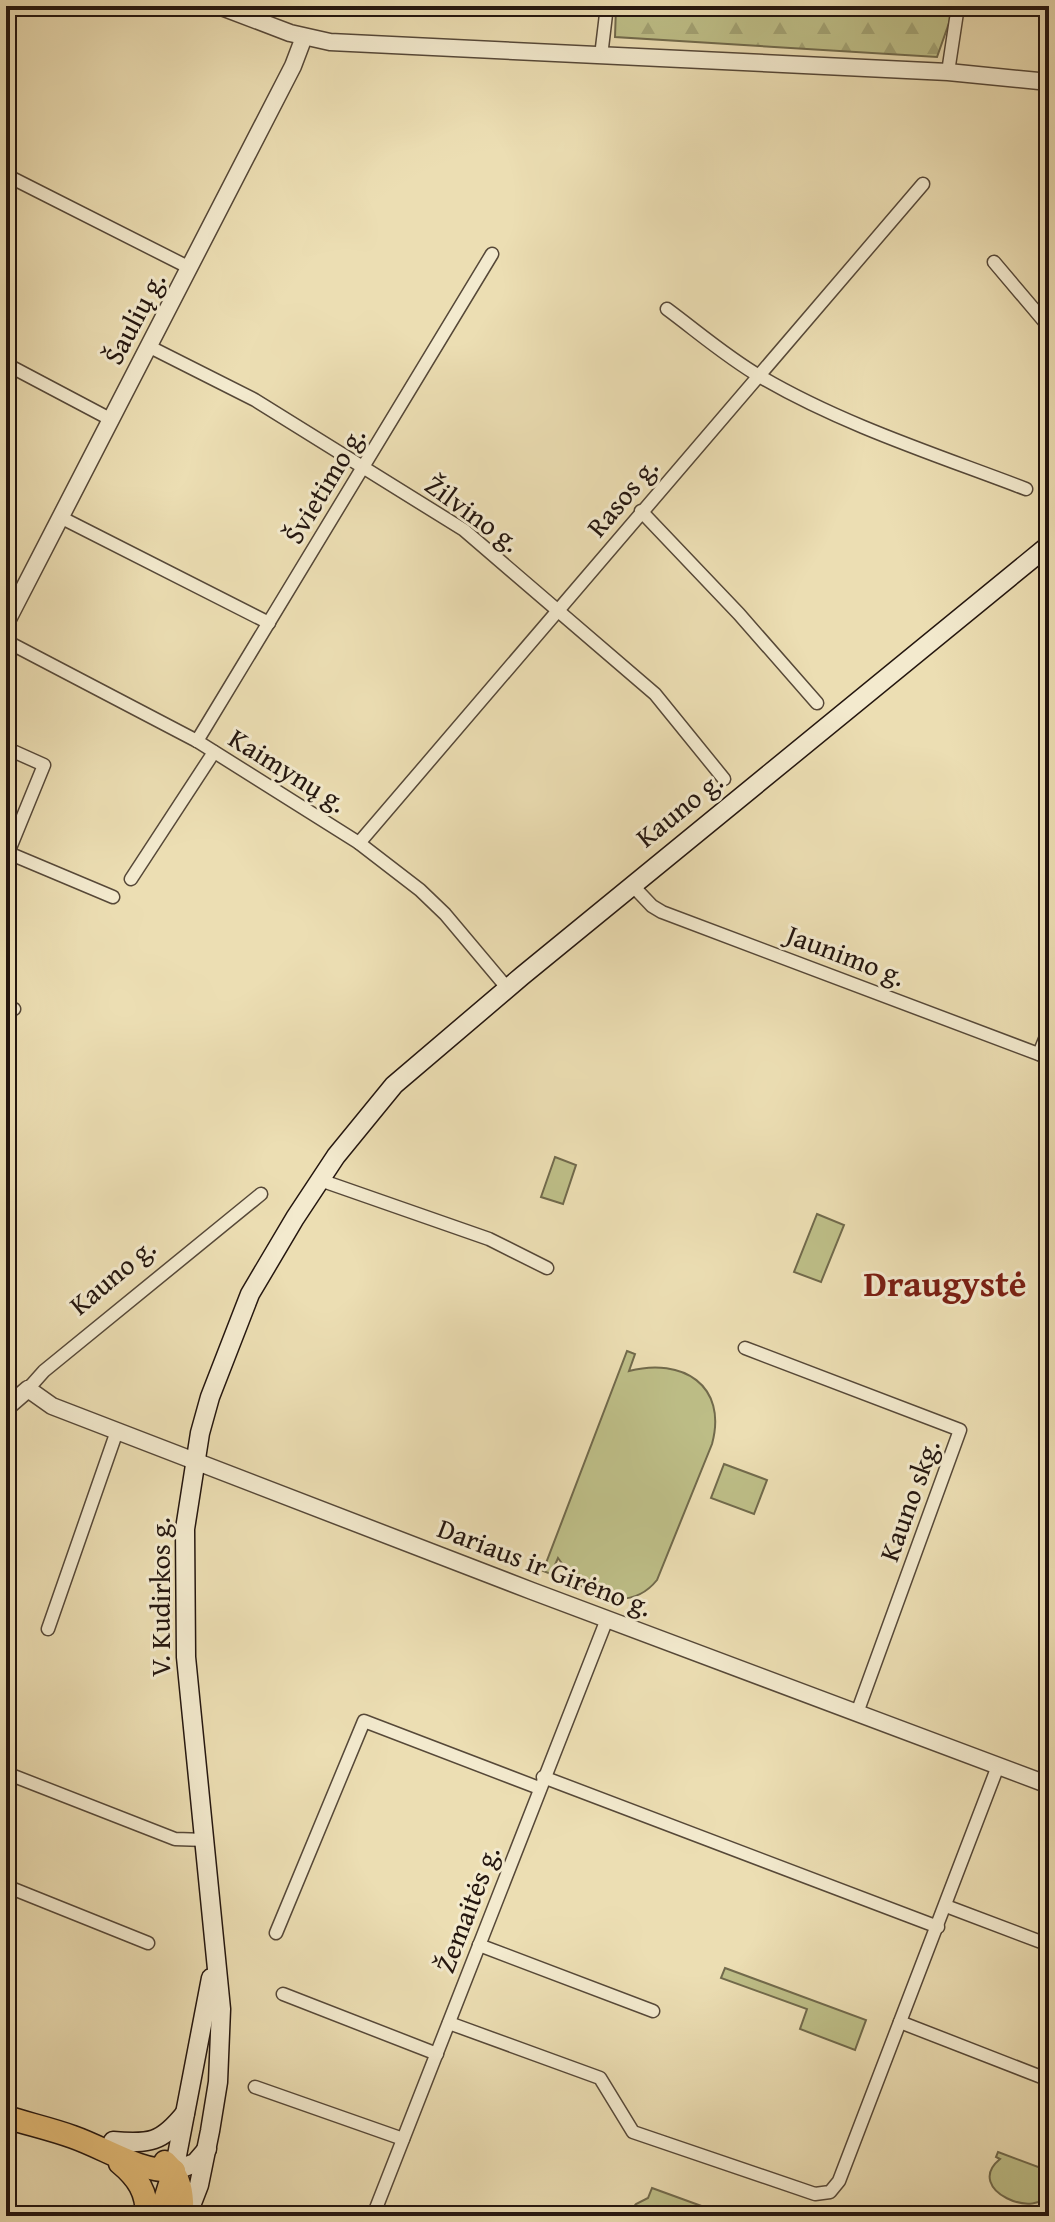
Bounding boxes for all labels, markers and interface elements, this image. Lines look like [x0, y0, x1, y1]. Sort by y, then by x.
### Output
street label: Šaulių g. [92, 264, 175, 371]
street label: Švietimo g. [272, 418, 375, 551]
street label: Rasos g. [576, 448, 667, 545]
street label: Žilvino g. [417, 464, 530, 561]
street label: Kaimynų g. [221, 717, 355, 822]
street label: Kauno g. [626, 761, 731, 857]
street label: Jaunimo g. [778, 912, 912, 996]
street label: Kauno g. [59, 1227, 164, 1324]
district label: Draugystė [864, 1256, 1026, 1309]
street label: Kauno skg. [868, 1433, 950, 1567]
street label: Dariaus ir Girėno g. [432, 1507, 658, 1626]
street label: V. Kudirkos g. [139, 1517, 180, 1677]
street label: Žemaitės g. [424, 1839, 510, 1978]

